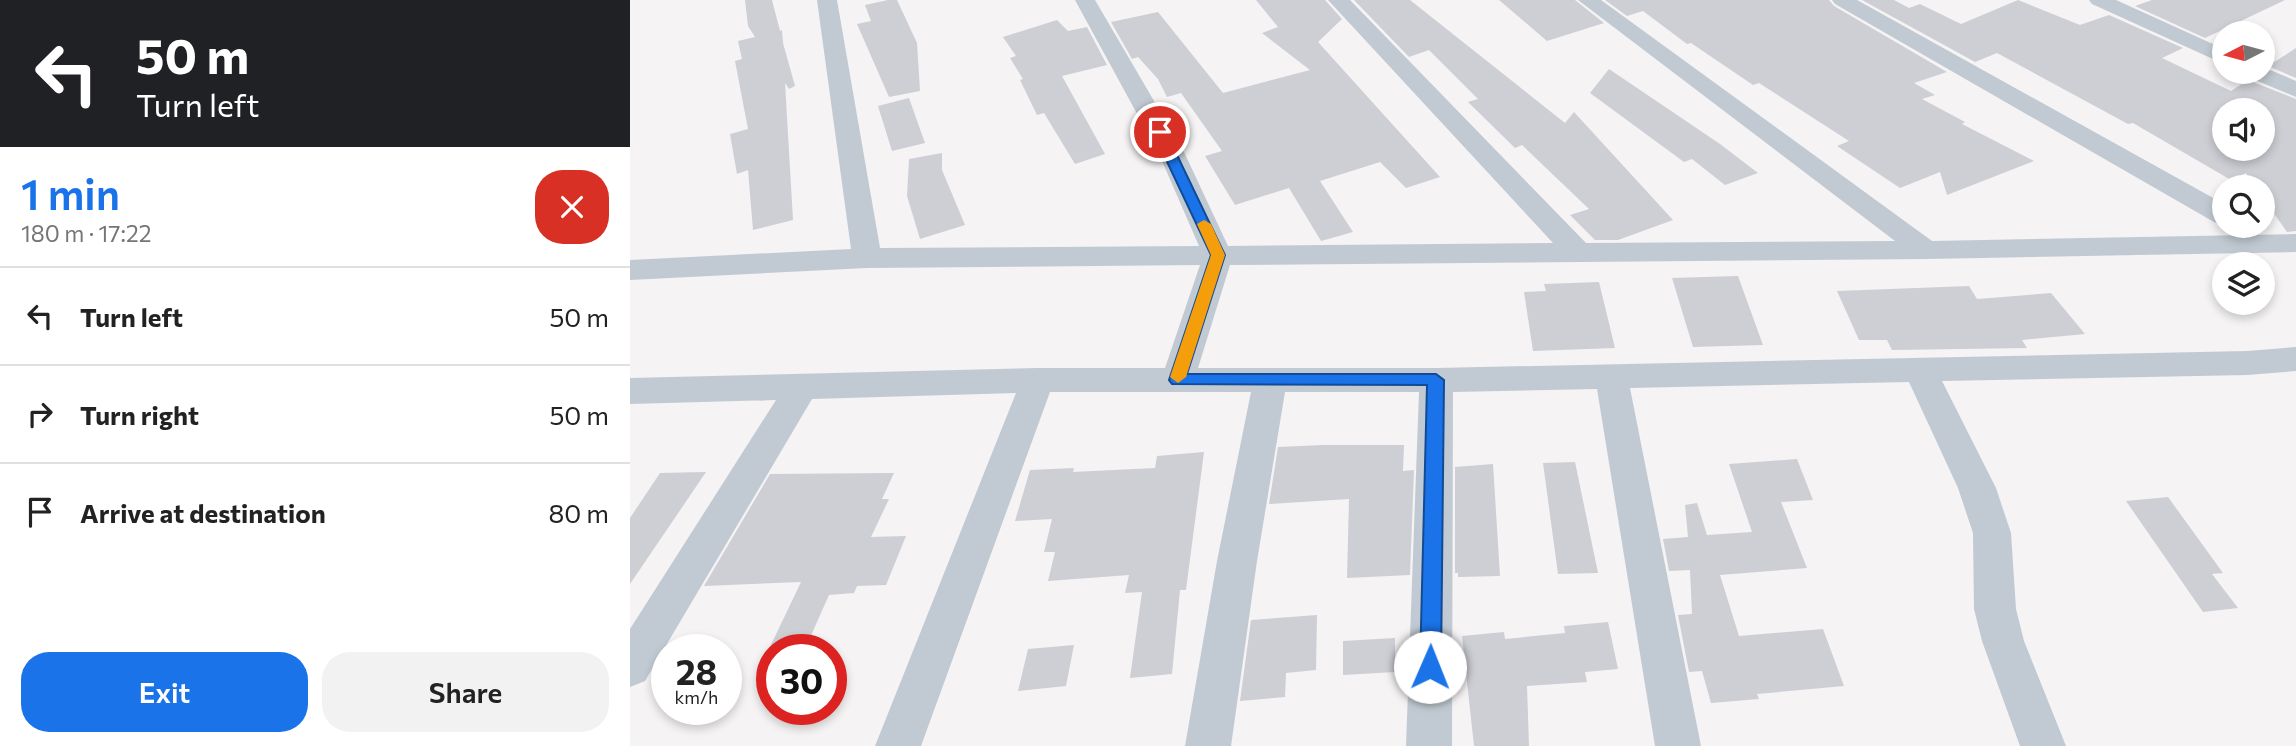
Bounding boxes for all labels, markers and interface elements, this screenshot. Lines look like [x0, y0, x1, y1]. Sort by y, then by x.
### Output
north arrow [2212, 21, 2275, 84]
map controls [2212, 21, 2275, 315]
text: 50 m [136, 24, 249, 84]
icon: left [21, 28, 112, 119]
text: Turn left [136, 84, 260, 124]
button: sound [2212, 98, 2275, 161]
pin [1130, 102, 1190, 162]
icon: arrive [1141, 113, 1179, 151]
text: 1 min [21, 167, 120, 219]
button: close [535, 170, 609, 244]
button: search [2212, 175, 2275, 238]
text: 180 m · 17:22 [21, 219, 151, 247]
button: layers [2212, 252, 2275, 315]
icon: left [21, 297, 59, 335]
text: Turn left [80, 301, 183, 332]
text: 50 m [549, 301, 609, 332]
icon: right [21, 395, 59, 433]
text: Turn right [80, 399, 199, 430]
text: 50 m [549, 399, 609, 430]
icon: arrive [21, 493, 59, 531]
text: Arrive at destination [80, 497, 326, 528]
text: 80 m [549, 497, 609, 528]
position arrow [1393, 630, 1467, 704]
speed limit sign: 30 [756, 634, 847, 725]
text: 28 [676, 649, 717, 692]
button: Exit [21, 652, 308, 732]
button: Share [322, 652, 609, 732]
text: km/h [675, 686, 718, 708]

